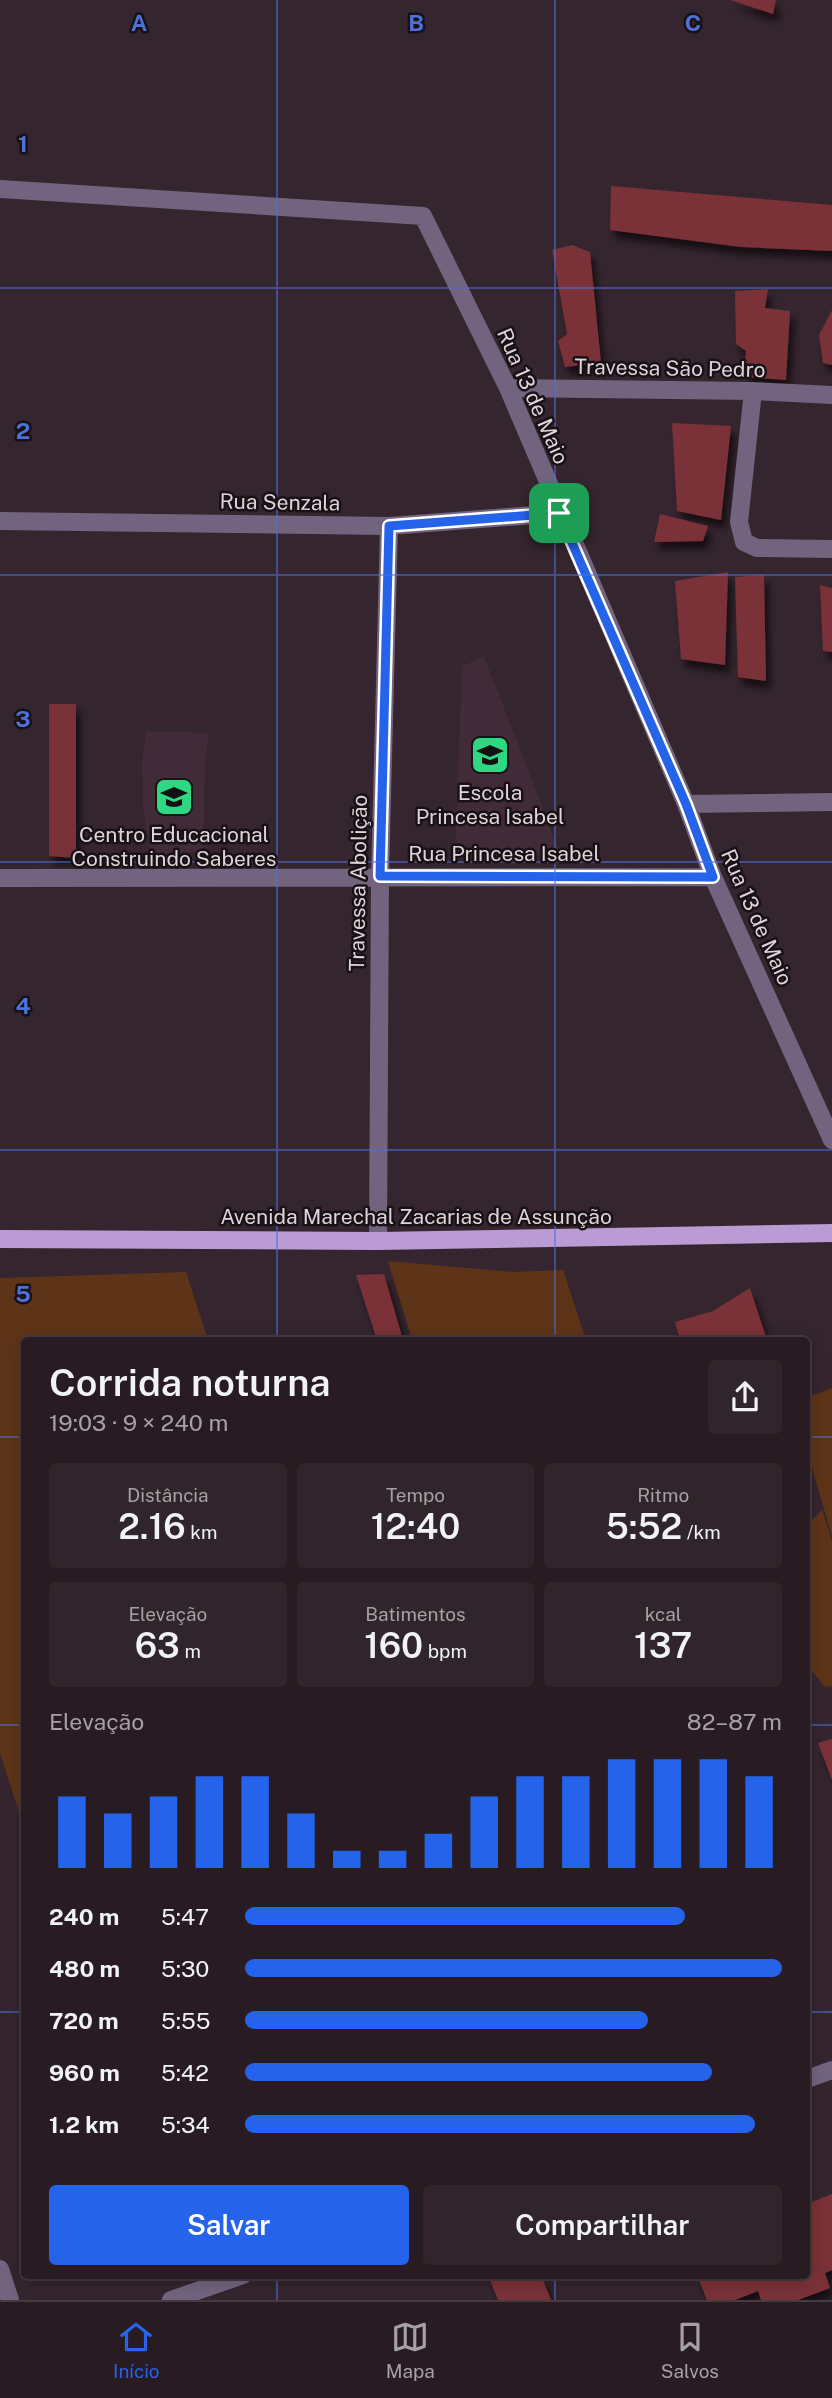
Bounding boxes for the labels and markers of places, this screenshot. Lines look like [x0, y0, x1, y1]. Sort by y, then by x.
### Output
pin [529, 483, 589, 543]
school or university icon: Escola Princesa Isabel [469, 734, 511, 776]
school or university icon: Centro Educacional Construindo Saberes [153, 776, 195, 818]
place label: Escola Princesa Isabel [416, 780, 564, 829]
place label: Centro Educacional Construindo Saberes [72, 822, 276, 871]

